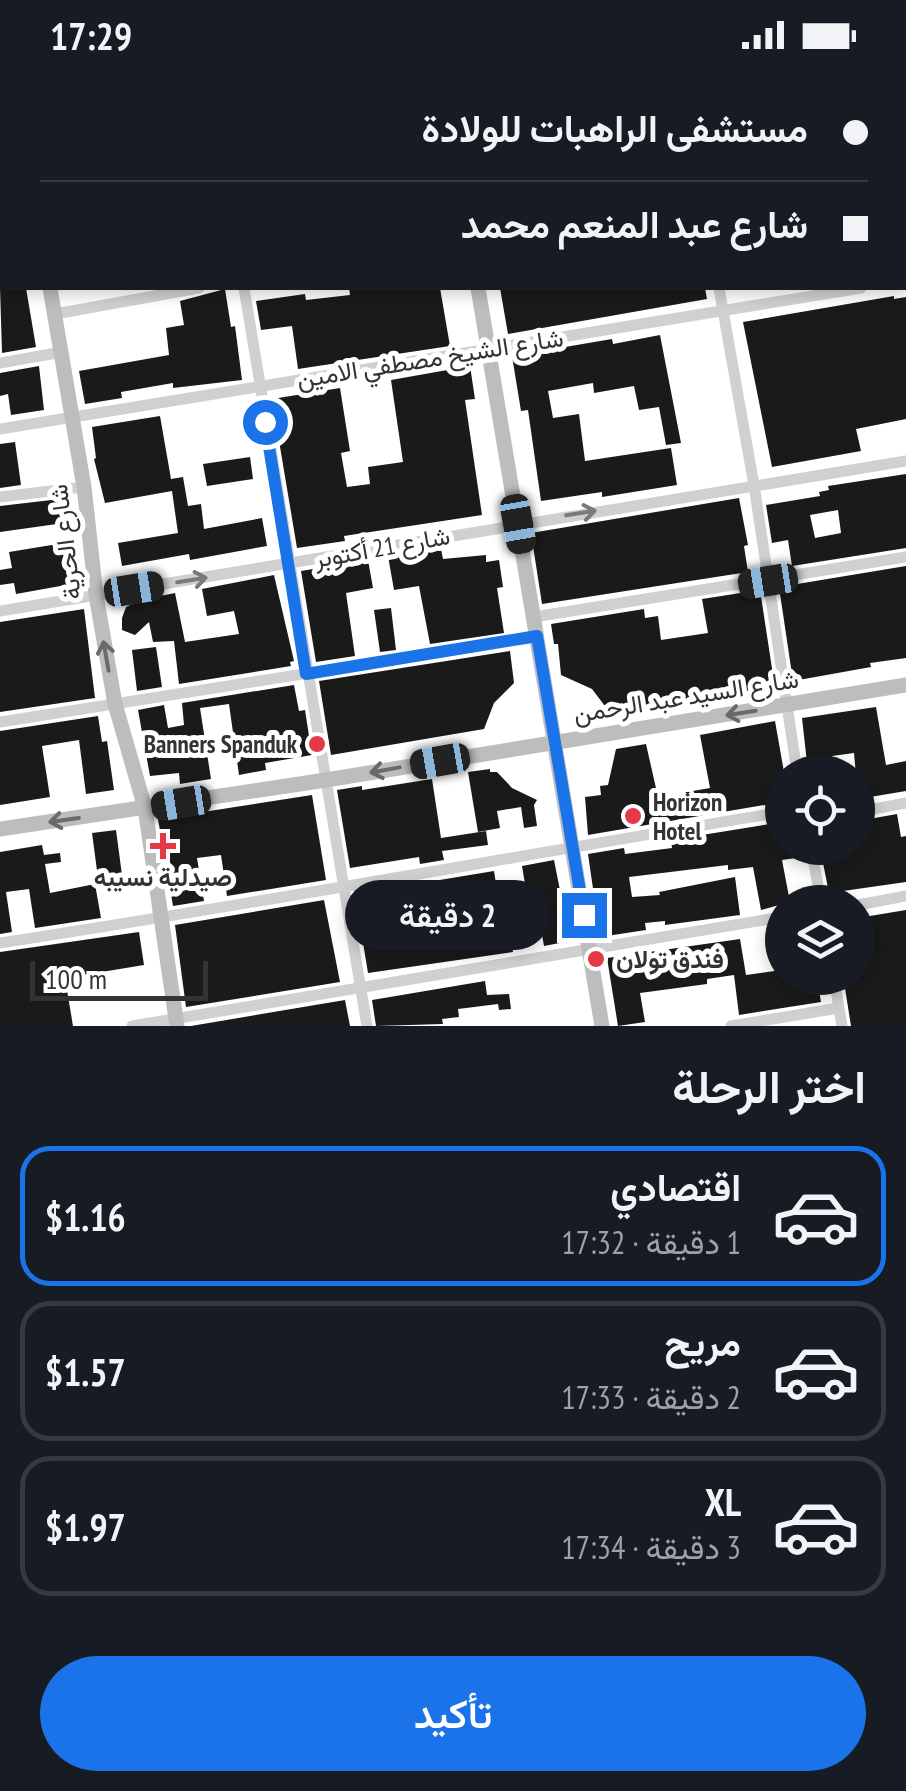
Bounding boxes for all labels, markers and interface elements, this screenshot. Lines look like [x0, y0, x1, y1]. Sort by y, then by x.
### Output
text: 17:29 [50, 11, 132, 60]
text: مستشفى الراهبات للولادة [422, 103, 808, 152]
text: شارع عبد المنعم محمد [461, 199, 808, 248]
street label: شارع الشيخ مصطفي الامين [294, 321, 566, 400]
route start [243, 400, 288, 445]
street label: شارع الحرية [42, 482, 89, 602]
car [498, 492, 538, 556]
one-way arrow [564, 503, 597, 522]
street label: شارع 21 أكتوبر [311, 519, 453, 576]
car [736, 561, 800, 601]
car [102, 569, 166, 609]
one-way arrow [175, 570, 208, 588]
one-way arrow [96, 640, 115, 673]
street label: شارع السيد عبد الرحمن [571, 662, 801, 731]
one-way arrow [725, 705, 758, 723]
place label: Banners Spanduk [144, 728, 298, 760]
marker: Banners Spanduk [306, 733, 328, 755]
car [408, 741, 472, 781]
map controls [765, 755, 875, 995]
button: locate [765, 755, 875, 865]
one-way arrow [370, 761, 402, 780]
car [149, 783, 213, 823]
place label: Horizon Hotel [653, 786, 722, 847]
marker: Horizon Hotel [622, 805, 644, 827]
one-way arrow [49, 812, 81, 830]
marker: صيدلية نسيبه [152, 835, 174, 857]
place label: صيدلية نسيبه [94, 861, 232, 893]
callout: 2 دقيقة [344, 880, 549, 950]
button: layers [765, 885, 875, 995]
route end [562, 893, 607, 938]
text: 2 دقيقة [399, 894, 496, 936]
place label: فندق تولان [616, 943, 724, 975]
marker: فندق تولان [585, 948, 607, 970]
scale bar [30, 956, 208, 1000]
text: 100 m [45, 960, 107, 997]
text: اختر الرحلة [672, 1057, 866, 1115]
text: اقتصادي [610, 1162, 741, 1211]
icon: car [771, 1171, 861, 1261]
text: $1.16 [45, 1192, 126, 1241]
text: 1 دقيقة · 17:32 [561, 1221, 741, 1263]
text: مريح [665, 1317, 741, 1366]
icon: car [771, 1326, 861, 1416]
text: $1.57 [45, 1347, 126, 1396]
text: 2 دقيقة · 17:33 [561, 1376, 741, 1418]
text: XL [705, 1477, 741, 1526]
icon: car [771, 1481, 861, 1571]
text: $1.97 [45, 1502, 126, 1551]
text: 3 دقيقة · 17:34 [561, 1526, 741, 1568]
button: تأكيد [40, 1656, 866, 1771]

